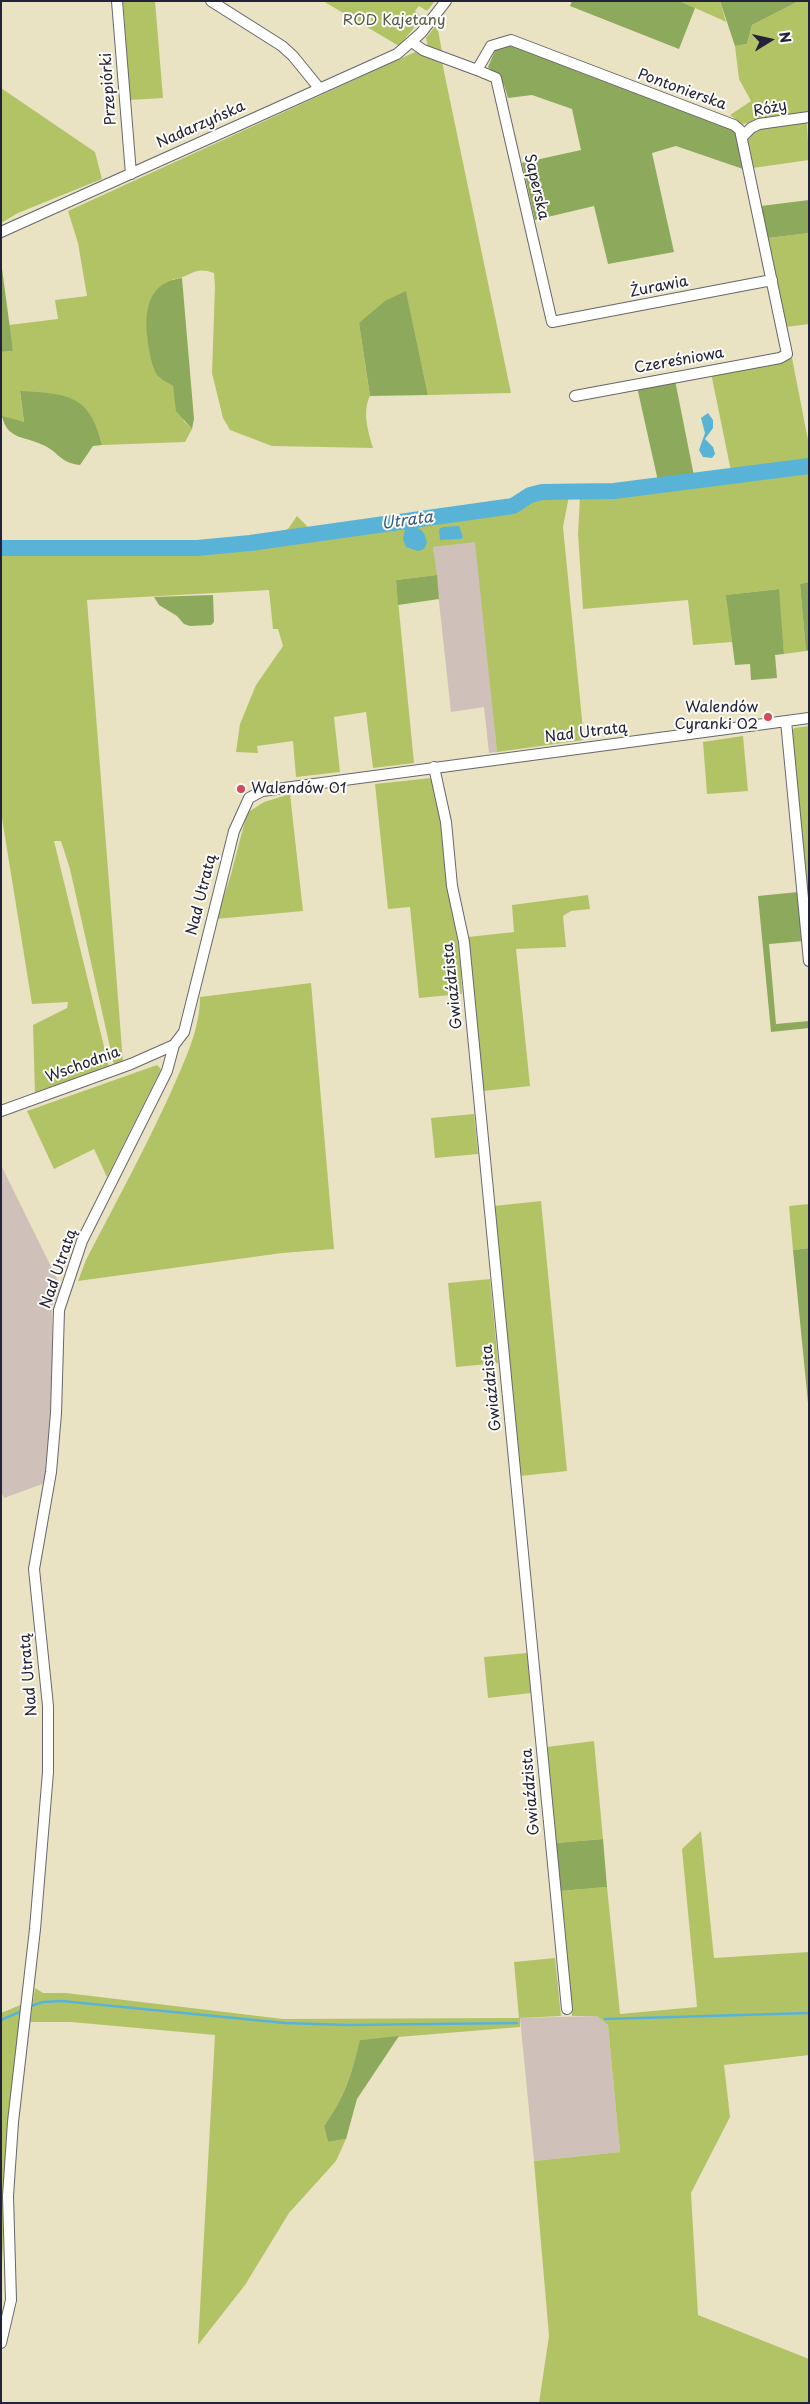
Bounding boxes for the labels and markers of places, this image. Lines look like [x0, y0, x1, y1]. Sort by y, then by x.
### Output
place label: Walendów Cyranki 02 [675, 699, 758, 734]
marker: Walendów Cyranki 02 [762, 711, 774, 723]
place label: Walendów 01 [251, 780, 346, 798]
marker: Walendów 01 [235, 783, 247, 795]

